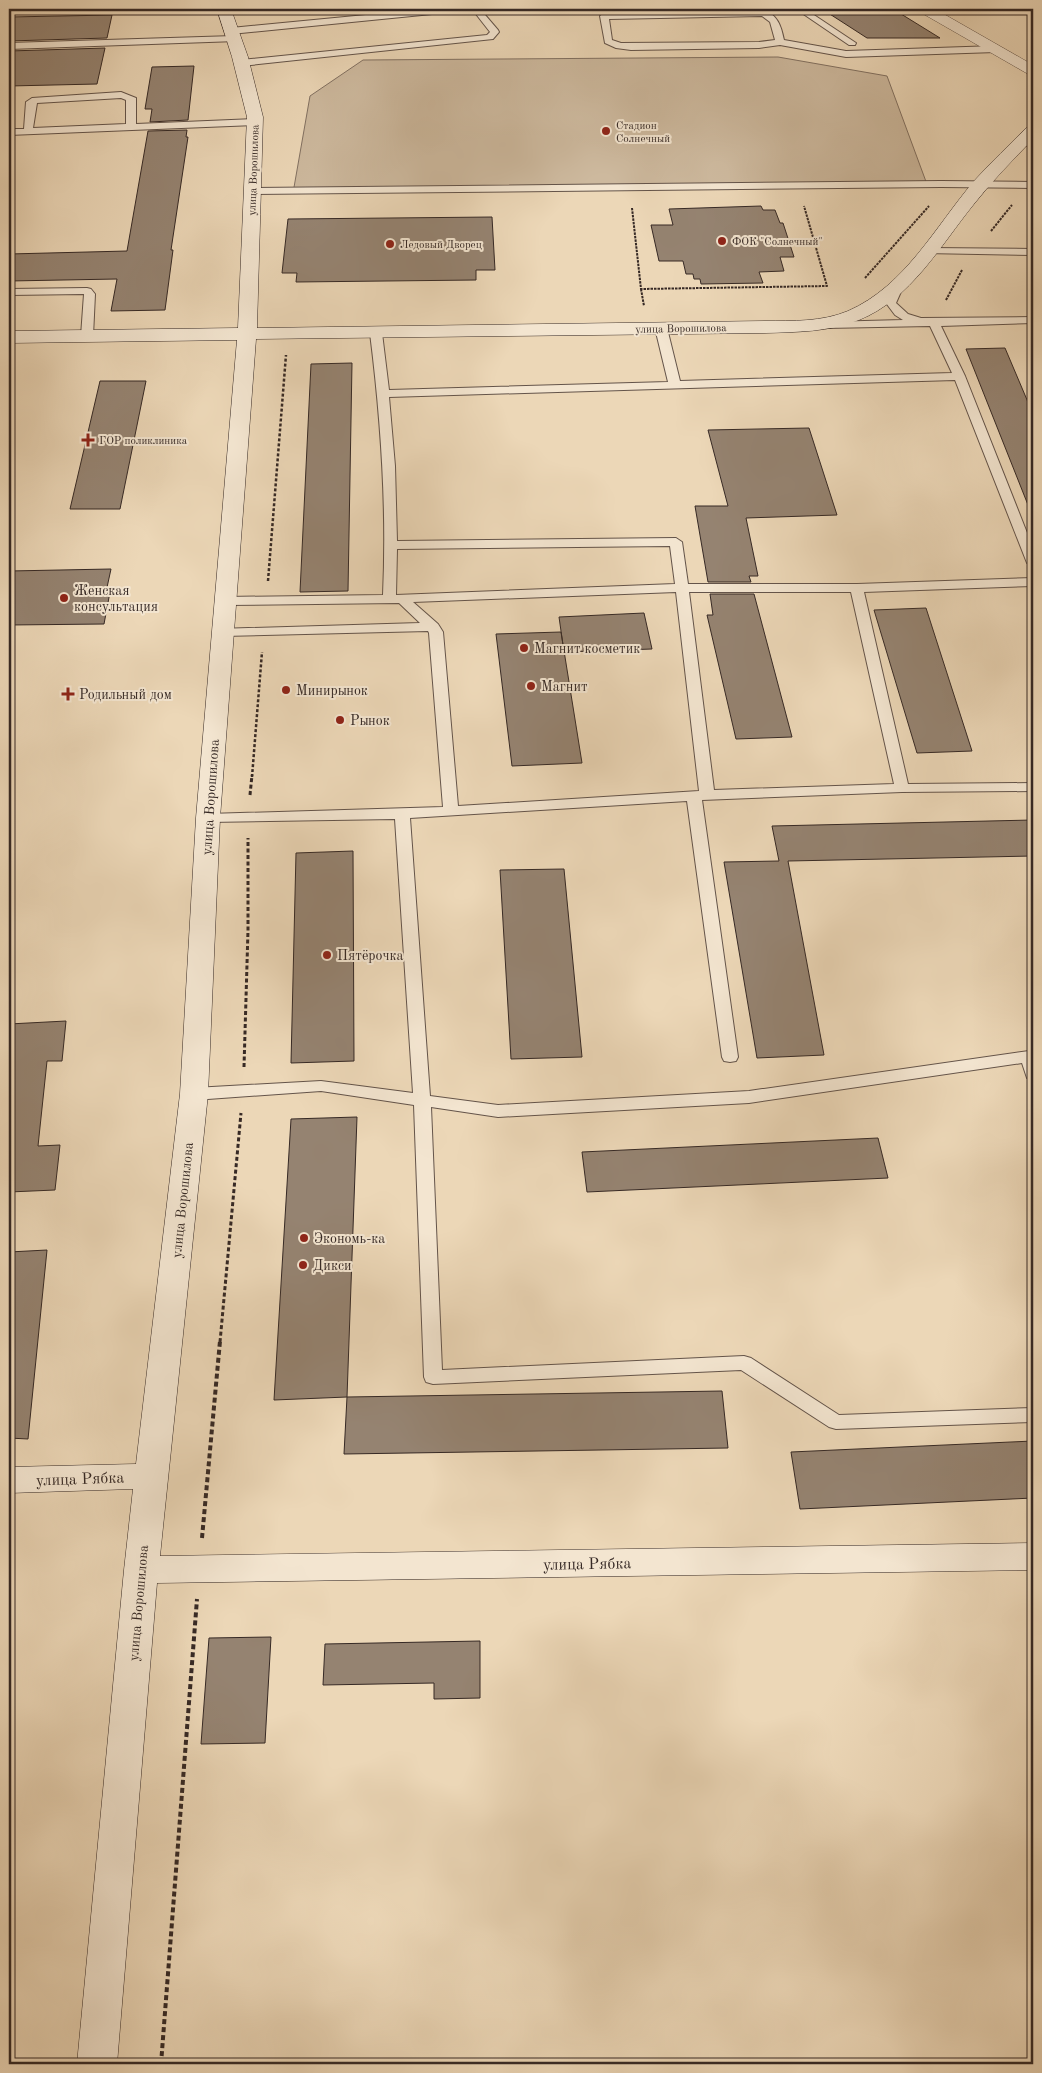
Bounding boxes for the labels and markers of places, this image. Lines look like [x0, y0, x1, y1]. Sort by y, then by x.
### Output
place label: Стадион Солнечный [616, 121, 670, 145]
marker: Стадион Солнечный [600, 125, 612, 137]
marker: ФОК "Солнечный" [716, 235, 728, 247]
place label: ФОК "Солнечный" [732, 237, 823, 248]
marker: Ледовый Дворец [384, 238, 396, 250]
place label: Ледовый Дворец [400, 240, 482, 251]
marker: ГОР поликлиника [81, 433, 95, 447]
place label: ГОР поликлиника [99, 436, 188, 447]
place label: Женская консультация [74, 584, 158, 614]
marker: Женская консультация [58, 592, 70, 604]
marker: Магнит косметик [518, 642, 530, 654]
place label: Магнит косметик [534, 642, 640, 656]
marker: Магнит [525, 680, 537, 692]
place label: Магнит [541, 680, 588, 694]
marker: Минирынок [280, 684, 292, 696]
place label: Минирынок [296, 684, 368, 698]
marker: Родильный дом [61, 687, 75, 701]
place label: Родильный дом [79, 688, 172, 702]
marker: Рынок [334, 714, 346, 726]
place label: Рынок [350, 714, 390, 728]
marker: Пятёрочка [321, 949, 333, 961]
place label: Пятёрочка [337, 949, 404, 963]
marker: Экономь-ка [298, 1232, 310, 1244]
place label: Экономь-ка [314, 1232, 385, 1246]
marker: Дикси [297, 1259, 309, 1271]
place label: Дикси [313, 1259, 352, 1273]

